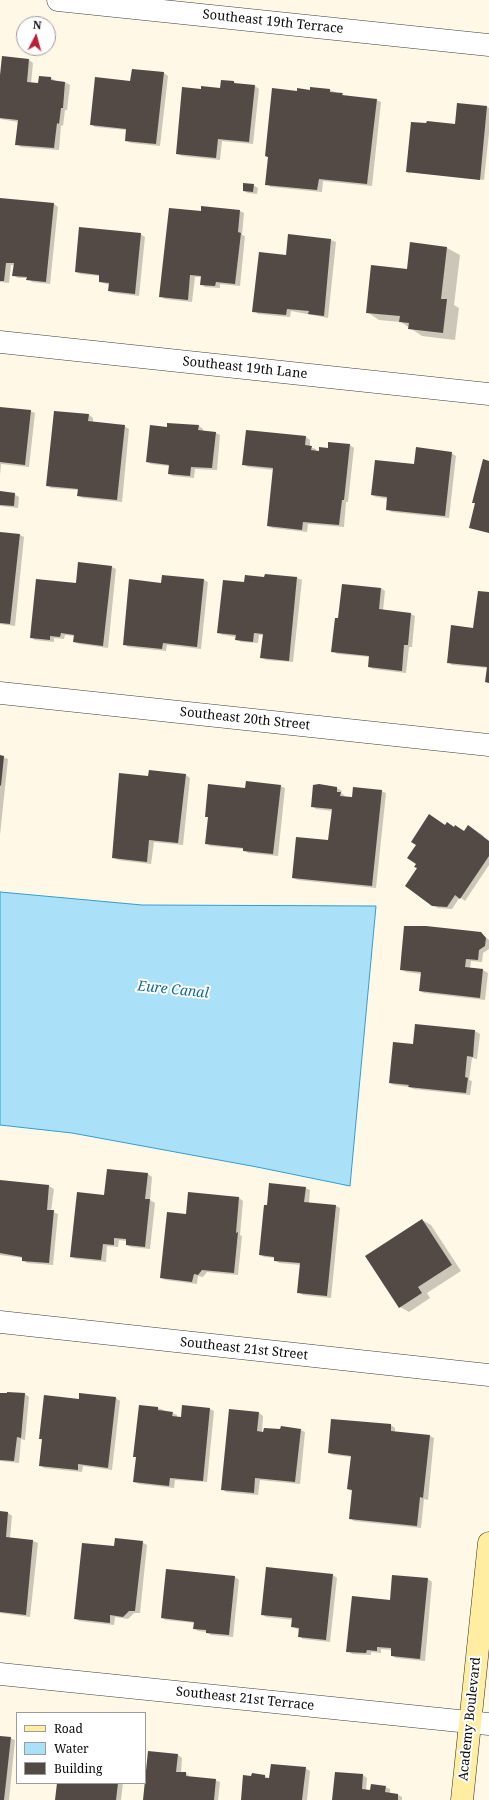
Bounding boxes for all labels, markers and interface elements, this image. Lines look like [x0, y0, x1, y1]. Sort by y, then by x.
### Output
street label: Southeast 19th Terrace [202, 7, 344, 37]
north arrow [16, 16, 56, 56]
text: N [32, 17, 42, 32]
street label: Southeast 19th Lane [182, 354, 308, 382]
street label: Southeast 20th Street [179, 704, 311, 734]
water label: Eure Canal [137, 978, 209, 1002]
street label: Southeast 21st Street [179, 1335, 309, 1363]
street label: Academy Boulevard [456, 1656, 484, 1782]
street label: Southeast 21st Terrace [175, 1684, 315, 1714]
legend [16, 1712, 146, 1784]
text: Road [54, 1720, 83, 1737]
text: Water [54, 1740, 89, 1757]
text: Building [54, 1760, 102, 1777]

